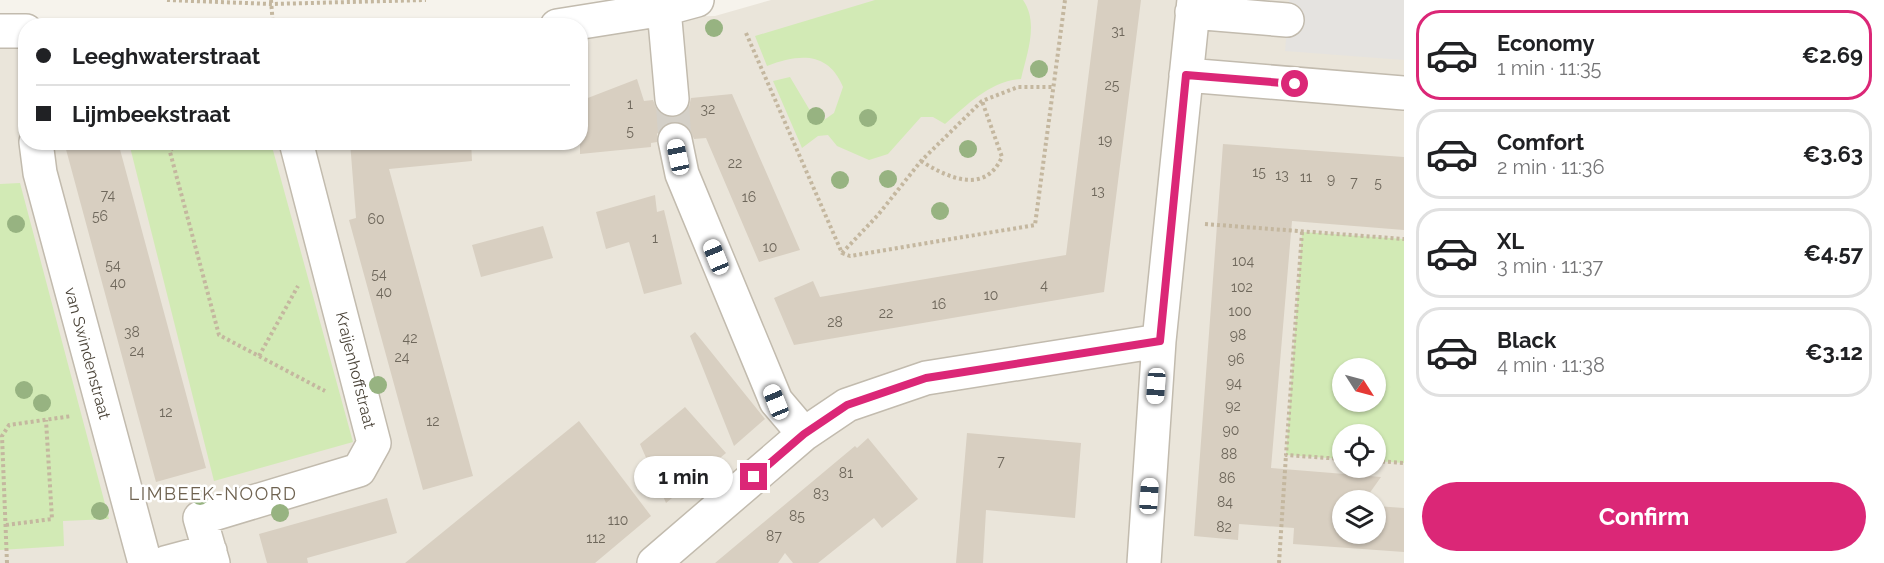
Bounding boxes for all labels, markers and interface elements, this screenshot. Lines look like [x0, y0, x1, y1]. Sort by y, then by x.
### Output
house number: 31 [1111, 23, 1125, 39]
icon: car [1425, 28, 1479, 82]
text: Economy [1497, 30, 1595, 56]
text: €2.69 [1802, 42, 1863, 68]
text: Leeghwaterstraat [72, 43, 260, 69]
text: 1 min · 11:35 [1497, 56, 1602, 80]
route start [1281, 70, 1308, 97]
house number: 25 [1105, 77, 1120, 93]
house number: 1 [627, 96, 633, 112]
text: Lijmbeekstraat [72, 101, 231, 127]
house number: 32 [701, 101, 715, 117]
house number: 5 [626, 123, 634, 139]
icon: car [1425, 127, 1479, 181]
text: Comfort [1497, 129, 1584, 155]
house number: 19 [1098, 132, 1112, 148]
car [665, 138, 691, 176]
text: €3.63 [1803, 141, 1863, 167]
house number: 22 [728, 155, 742, 171]
text: 2 min · 11:36 [1497, 155, 1605, 179]
house number: 15 [1252, 164, 1266, 180]
house number: 13 [1275, 167, 1289, 183]
house number: 11 [1300, 169, 1312, 185]
house number: 9 [1327, 171, 1335, 187]
house number: 7 [1350, 174, 1358, 190]
house number: 5 [1374, 175, 1382, 191]
house number: 13 [1091, 183, 1105, 199]
house number: 74 [101, 187, 116, 203]
house number: 16 [742, 189, 756, 205]
house number: 56 [92, 208, 108, 224]
house number: 60 [367, 211, 385, 227]
icon: car [1425, 226, 1479, 280]
text: XL [1497, 228, 1524, 254]
house number: 1 [652, 230, 658, 246]
car [701, 237, 731, 277]
house number: 10 [763, 239, 777, 255]
text: €4.57 [1803, 240, 1863, 266]
house number: 104 [1232, 253, 1254, 269]
text: 3 min · 11:37 [1497, 254, 1603, 278]
house number: 54 [105, 257, 121, 273]
house number: 54 [371, 266, 387, 282]
house number: 40 [110, 275, 126, 291]
house number: 4 [1040, 277, 1048, 293]
house number: 102 [1231, 279, 1253, 295]
house number: 40 [376, 284, 392, 300]
street label: van Swindenstraat [61, 285, 114, 422]
house number: 10 [984, 287, 998, 303]
house number: 16 [932, 296, 946, 312]
house number: 100 [1228, 303, 1252, 319]
house number: 22 [879, 305, 893, 321]
street label: Kraijenhoffstraat [332, 310, 379, 431]
house number: 28 [827, 314, 843, 330]
house number: 38 [124, 324, 140, 340]
icon: car [1425, 325, 1479, 379]
house number: 98 [1230, 327, 1246, 343]
text: Black [1497, 327, 1556, 353]
house number: 42 [403, 330, 417, 346]
text: €3.12 [1805, 339, 1863, 365]
house number: 24 [130, 343, 145, 359]
house number: 24 [395, 349, 410, 365]
house number: 96 [1228, 351, 1244, 367]
text: 4 min · 11:38 [1497, 353, 1605, 377]
north arrow [1332, 358, 1386, 412]
map controls [1332, 358, 1386, 544]
car [1146, 367, 1166, 405]
house number: 94 [1226, 375, 1242, 391]
car [761, 382, 791, 422]
house number: 92 [1225, 398, 1241, 414]
house number: 12 [159, 404, 173, 420]
house number: 12 [426, 413, 440, 429]
house number: 90 [1223, 422, 1239, 438]
button: locate [1332, 424, 1386, 478]
house number: 88 [1221, 446, 1237, 462]
house number: 7 [997, 453, 1005, 469]
callout: 1 min [634, 456, 733, 498]
route end [740, 463, 767, 490]
text: 1 min [658, 465, 709, 489]
house number: 81 [839, 465, 853, 481]
house number: 86 [1219, 470, 1235, 486]
car [1139, 477, 1159, 515]
button: Confirm [1422, 482, 1866, 551]
district label: LIMBEEK-NOORD [129, 483, 297, 504]
house number: 83 [813, 486, 829, 502]
button: layers [1332, 490, 1386, 544]
house number: 84 [1217, 494, 1233, 510]
house number: 85 [789, 508, 805, 524]
house number: 110 [608, 512, 628, 528]
house number: 82 [1216, 519, 1232, 535]
house number: 87 [766, 528, 782, 544]
house number: 112 [586, 530, 606, 546]

